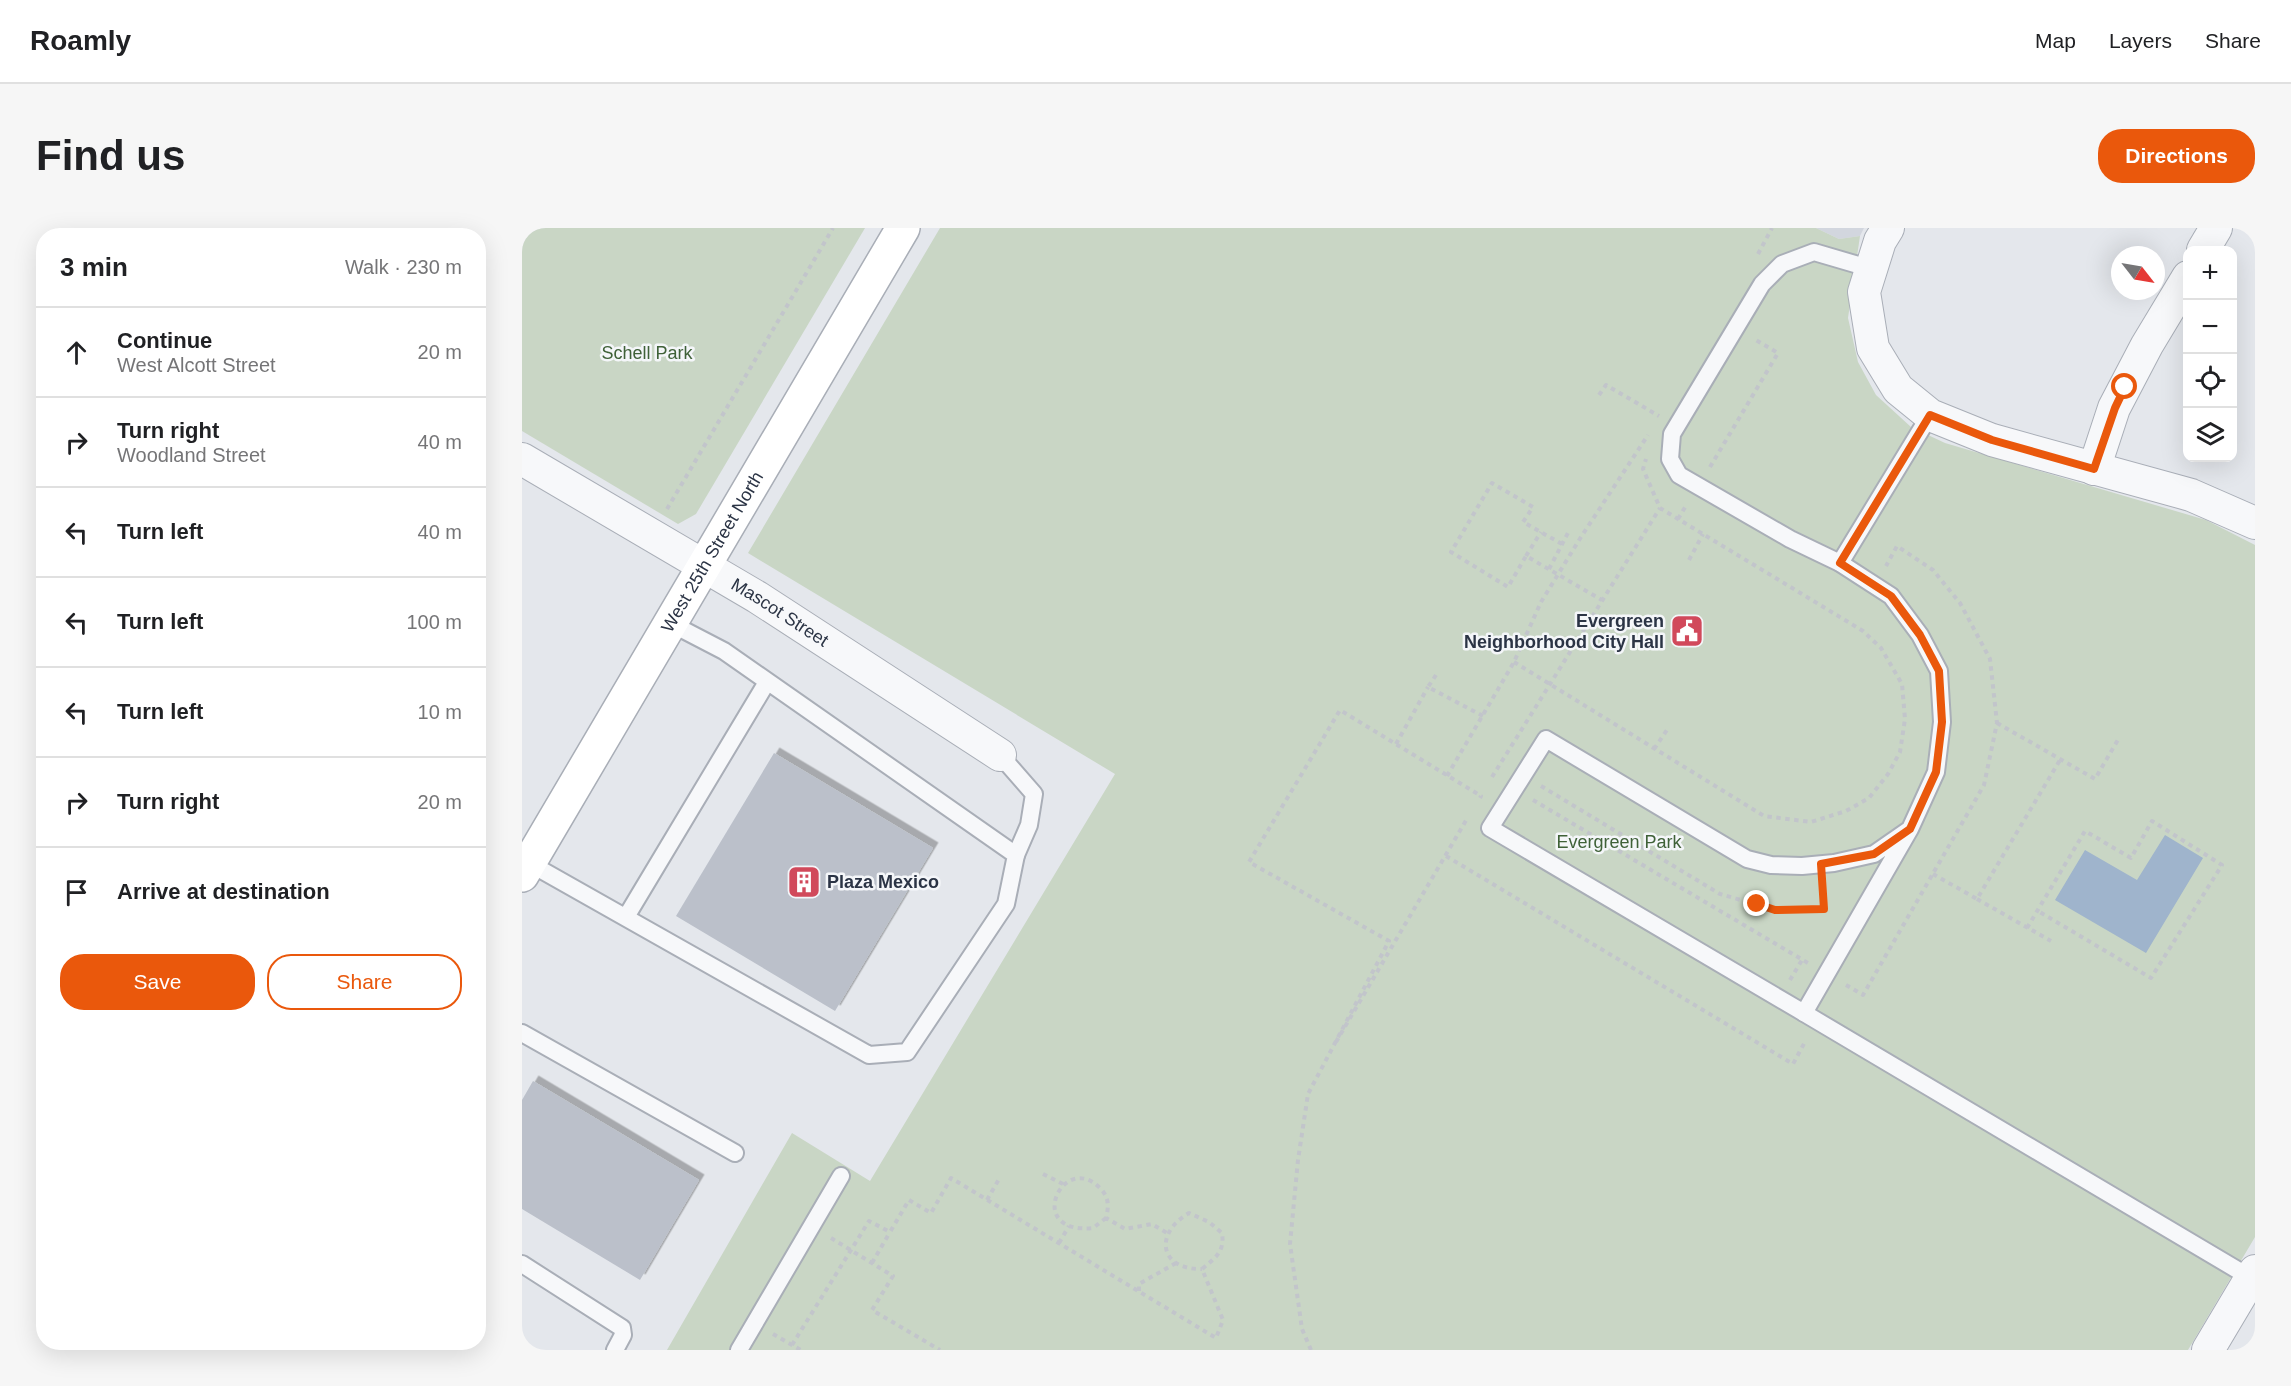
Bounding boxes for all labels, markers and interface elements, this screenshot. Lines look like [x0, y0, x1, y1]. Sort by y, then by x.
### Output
text: Roamly [30, 25, 131, 56]
text: Map [2035, 29, 2076, 52]
text: Layers [2109, 29, 2172, 52]
text: Share [2205, 29, 2261, 52]
button: Directions [2098, 129, 2255, 183]
text: Find us [36, 132, 185, 179]
north arrow [2111, 246, 2165, 300]
map controls [2183, 246, 2237, 462]
button: + [2183, 246, 2237, 300]
text: 3 min [60, 252, 128, 282]
text: Walk · 230 m [345, 256, 462, 278]
button: − [2183, 300, 2237, 354]
text: Continue [117, 328, 212, 353]
icon: ahead [60, 336, 93, 369]
text: 20 m [418, 341, 462, 363]
park label: Schell Park [601, 343, 694, 363]
text: West Alcott Street [117, 354, 276, 376]
button: locate [2183, 354, 2237, 408]
route start [2111, 373, 2137, 399]
button: layers [2183, 408, 2237, 462]
text: Turn right [117, 418, 219, 443]
icon: right [60, 426, 93, 459]
text: 40 m [418, 431, 462, 453]
text: Woodland Street [117, 444, 266, 466]
street label: West 25th Street North [657, 468, 767, 636]
icon: left [60, 516, 93, 549]
text: Turn left [117, 519, 203, 544]
text: 40 m [418, 521, 462, 543]
street label: Mascot Street [728, 574, 832, 651]
icon: left [60, 606, 93, 639]
text: Turn left [117, 609, 203, 634]
text: 100 m [406, 611, 462, 633]
place label: Evergreen Neighborhood City Hall [1464, 611, 1664, 652]
public building icon: Evergreen Neighborhood City Hall [1669, 613, 1705, 649]
icon: left [60, 696, 93, 729]
text: Turn left [117, 699, 203, 724]
text: 10 m [418, 701, 462, 723]
icon: right [60, 786, 93, 819]
text: Turn right [117, 789, 219, 814]
text: 20 m [418, 791, 462, 813]
park label: Evergreen Park [1556, 832, 1683, 852]
building icon: Plaza Mexico [786, 864, 822, 900]
place label: Plaza Mexico [827, 872, 939, 892]
icon: arrive [60, 876, 93, 909]
text: Arrive at destination [117, 879, 330, 904]
route end [1743, 890, 1769, 916]
button: Save [60, 954, 255, 1010]
button: Share [267, 954, 462, 1010]

